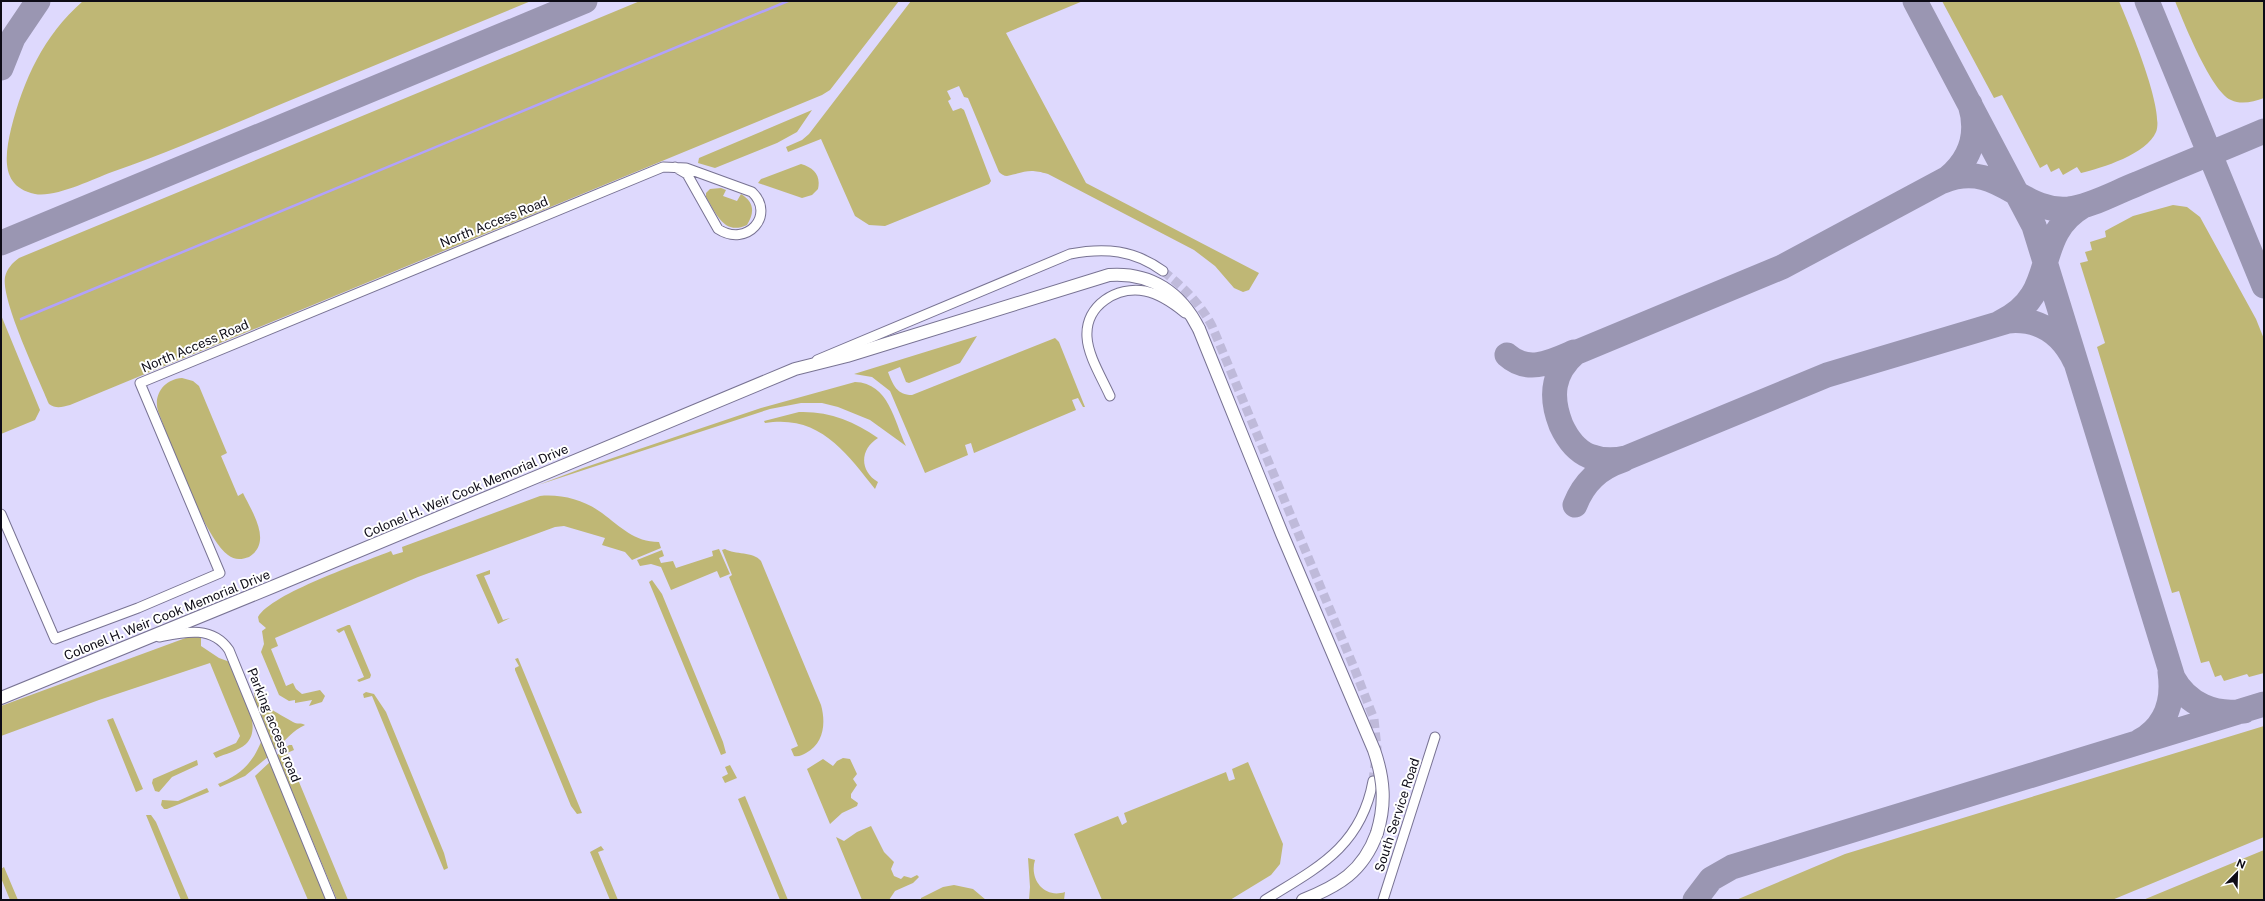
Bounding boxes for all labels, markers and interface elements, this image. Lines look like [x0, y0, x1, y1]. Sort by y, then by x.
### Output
street label: North Access Road [438, 193, 550, 251]
street label: North Access Road [139, 317, 251, 375]
street label: Colonel H. Weir Cook Memorial Drive [361, 441, 571, 541]
street label: Colonel H. Weir Cook Memorial Drive [62, 567, 272, 663]
street label: Parking access road [244, 666, 304, 784]
street label: South Service Road [1372, 756, 1422, 874]
north arrow [2217, 853, 2257, 893]
text: N [2235, 857, 2247, 871]

